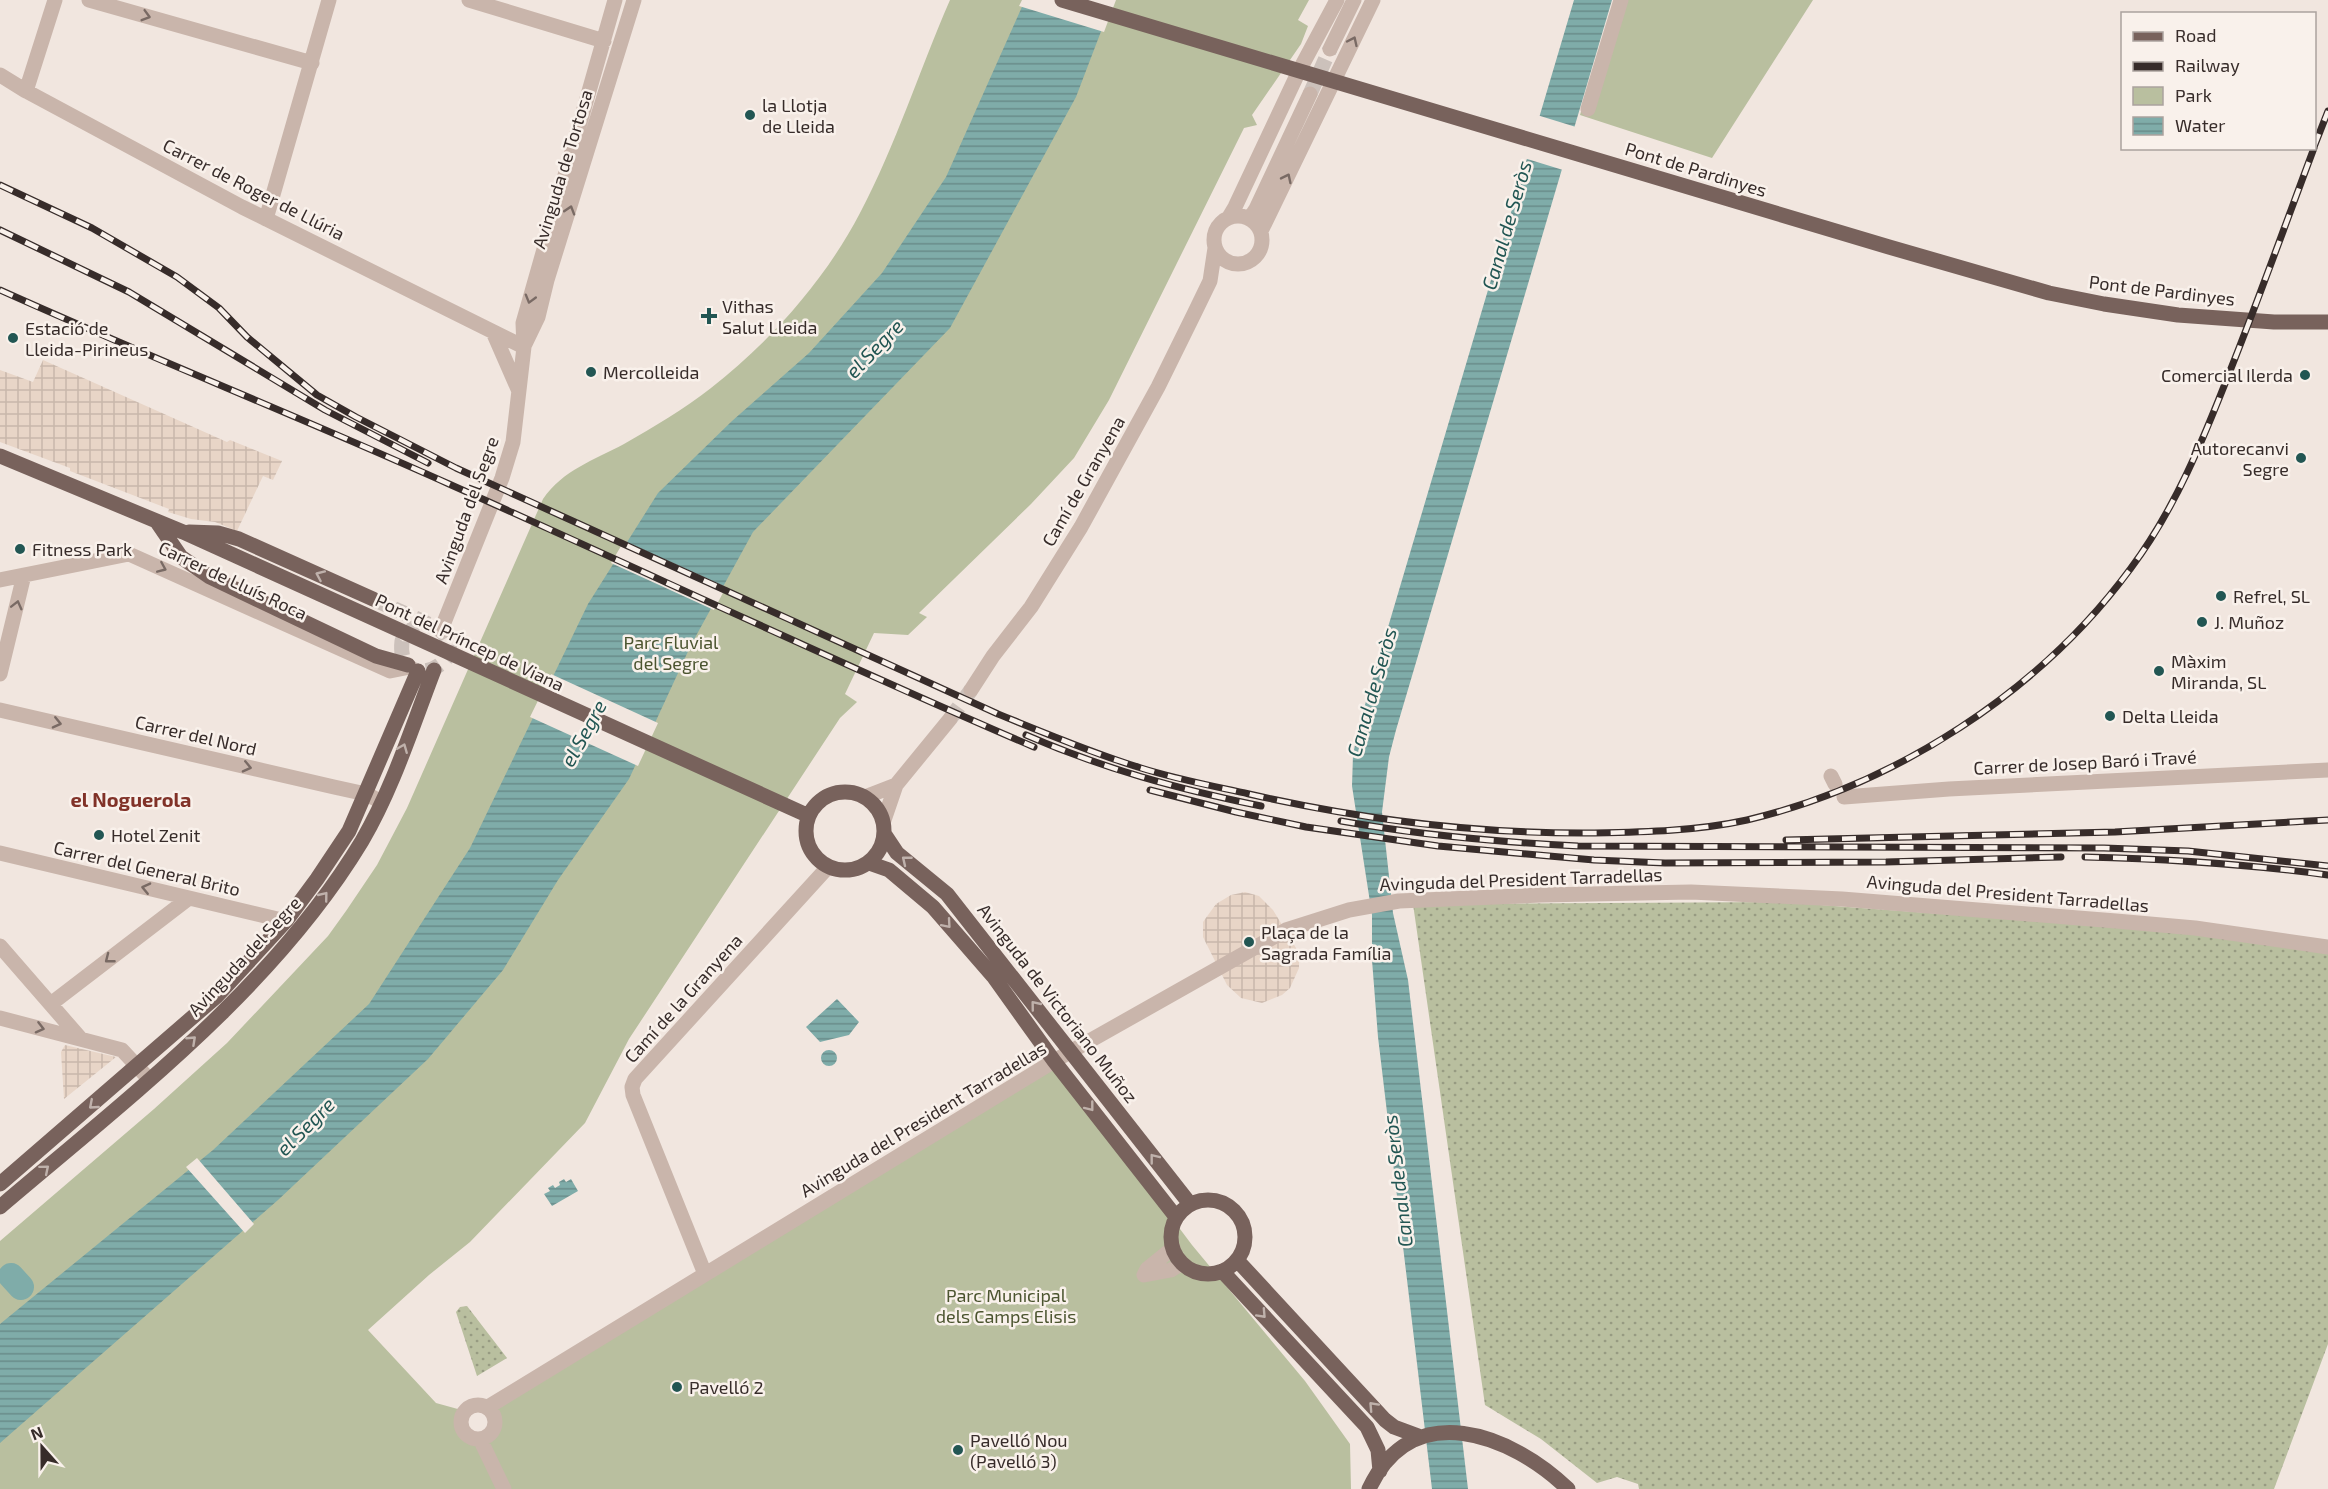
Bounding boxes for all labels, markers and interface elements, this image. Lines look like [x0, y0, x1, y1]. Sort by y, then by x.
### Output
one-way arrow [140, 9, 151, 21]
legend [2121, 12, 2316, 150]
text: Road [2175, 24, 2216, 46]
one-way arrow [1346, 36, 1358, 47]
text: Railway [2175, 54, 2240, 76]
text: Park [2175, 84, 2212, 106]
street label: Avinguda de Tortosa [527, 87, 597, 251]
place label: la Llotja de Lleida [762, 94, 835, 137]
marker: la Llotja de Lleida [743, 108, 757, 122]
text: Water [2175, 114, 2225, 136]
street label: Carrer de Roger de Llúria [159, 134, 349, 244]
street label: Pont de Pardinyes [1622, 137, 1770, 201]
water label: Canal de Seròs [1476, 158, 1536, 292]
one-way arrow [1279, 173, 1291, 184]
one-way arrow [563, 205, 575, 216]
street label: Pont de Pardinyes [2088, 270, 2236, 310]
one-way arrow [525, 293, 537, 304]
place label: Vithas Salut Lleida [722, 295, 817, 338]
marker: Vithas Salut Lleida [700, 307, 718, 325]
water label: el Segre [840, 313, 908, 382]
place label: Estació de Lleida-Pirineus [25, 317, 148, 360]
marker: Estació de Lleida-Pirineus [6, 331, 20, 345]
place label: Mercolleida [603, 361, 699, 383]
place label: Comercial Ilerda [2161, 364, 2293, 386]
marker: Mercolleida [584, 365, 598, 379]
marker: Comercial Ilerda [2298, 368, 2312, 382]
street label: Camí de Granyena [1037, 412, 1129, 550]
street label: Avinguda del Segre [429, 433, 503, 587]
place label: Autorecanvi Segre [2191, 437, 2289, 480]
marker: Autorecanvi Segre [2294, 451, 2308, 465]
street label: Carrer de Lluís Roca [155, 536, 311, 624]
place label: Fitness Park [32, 538, 132, 560]
marker: Fitness Park [13, 542, 27, 556]
one-way arrow [155, 561, 166, 573]
one-way arrow [315, 570, 326, 582]
place label: Refrel, SL [2233, 585, 2310, 607]
street label: Pont del Príncep de Viana [372, 589, 568, 695]
marker: Refrel, SL [2214, 589, 2228, 603]
one-way arrow [9, 600, 22, 610]
place label: J. Muñoz [2214, 611, 2284, 633]
marker: J. Muñoz [2195, 615, 2209, 629]
water label: Canal de Seròs [1341, 625, 1401, 759]
park label: Parc Fluvial del Segre [624, 631, 719, 674]
place label: Màxim Miranda, SL [2171, 650, 2266, 693]
marker: Màxim Miranda, SL [2152, 664, 2166, 678]
water label: el Segre [555, 695, 611, 771]
place label: Delta Lleida [2122, 705, 2219, 727]
marker: Delta Lleida [2103, 709, 2117, 723]
street label: Carrer del Nord [133, 710, 259, 760]
one-way arrow [52, 716, 62, 729]
one-way arrow [396, 743, 409, 753]
street label: Carrer de Josep Baró i Travé [1973, 745, 2197, 779]
one-way arrow [242, 760, 252, 773]
district label: el Noguerola [71, 787, 191, 811]
place label: Hotel Zenit [111, 824, 200, 846]
marker: Hotel Zenit [92, 828, 106, 842]
street label: Carrer del General Brito [52, 836, 242, 900]
one-way arrow [902, 857, 913, 868]
street label: Avinguda del President Tarradellas [1379, 863, 1663, 895]
street label: Avinguda del President Tarradellas [1866, 870, 2150, 916]
one-way arrow [141, 882, 151, 895]
street label: Avinguda del Segre [183, 892, 305, 1020]
one-way arrow [317, 892, 328, 903]
street label: Avinguda de Victoriano Muñoz [973, 899, 1143, 1107]
one-way arrow [940, 917, 951, 928]
place label: Plaça de la Sagrada Família [1261, 921, 1391, 964]
street label: Camí de la Granyena [619, 929, 747, 1067]
marker: Plaça de la Sagrada Família [1242, 935, 1256, 949]
one-way arrow [105, 952, 116, 963]
one-way arrow [1032, 1001, 1043, 1012]
one-way arrow [35, 1021, 45, 1034]
one-way arrow [185, 1036, 196, 1047]
street label: Avinguda del President Tarradellas [796, 1037, 1050, 1201]
water label: el Segre [271, 1092, 339, 1160]
one-way arrow [89, 1098, 100, 1109]
one-way arrow [1083, 1100, 1094, 1111]
water label: Canal de Seròs [1377, 1113, 1417, 1249]
one-way arrow [1151, 1153, 1162, 1164]
one-way arrow [38, 1165, 49, 1176]
park label: Parc Municipal dels Camps Elisis [936, 1284, 1076, 1327]
one-way arrow [1255, 1307, 1266, 1318]
place label: Pavelló 2 [689, 1376, 764, 1398]
marker: Pavelló 2 [670, 1380, 684, 1394]
one-way arrow [1369, 1403, 1380, 1414]
north arrow [12, 1417, 72, 1477]
text: N [28, 1422, 45, 1443]
place label: Pavelló Nou (Pavelló 3) [970, 1429, 1068, 1472]
marker: Pavelló Nou (Pavelló 3) [951, 1443, 965, 1457]

